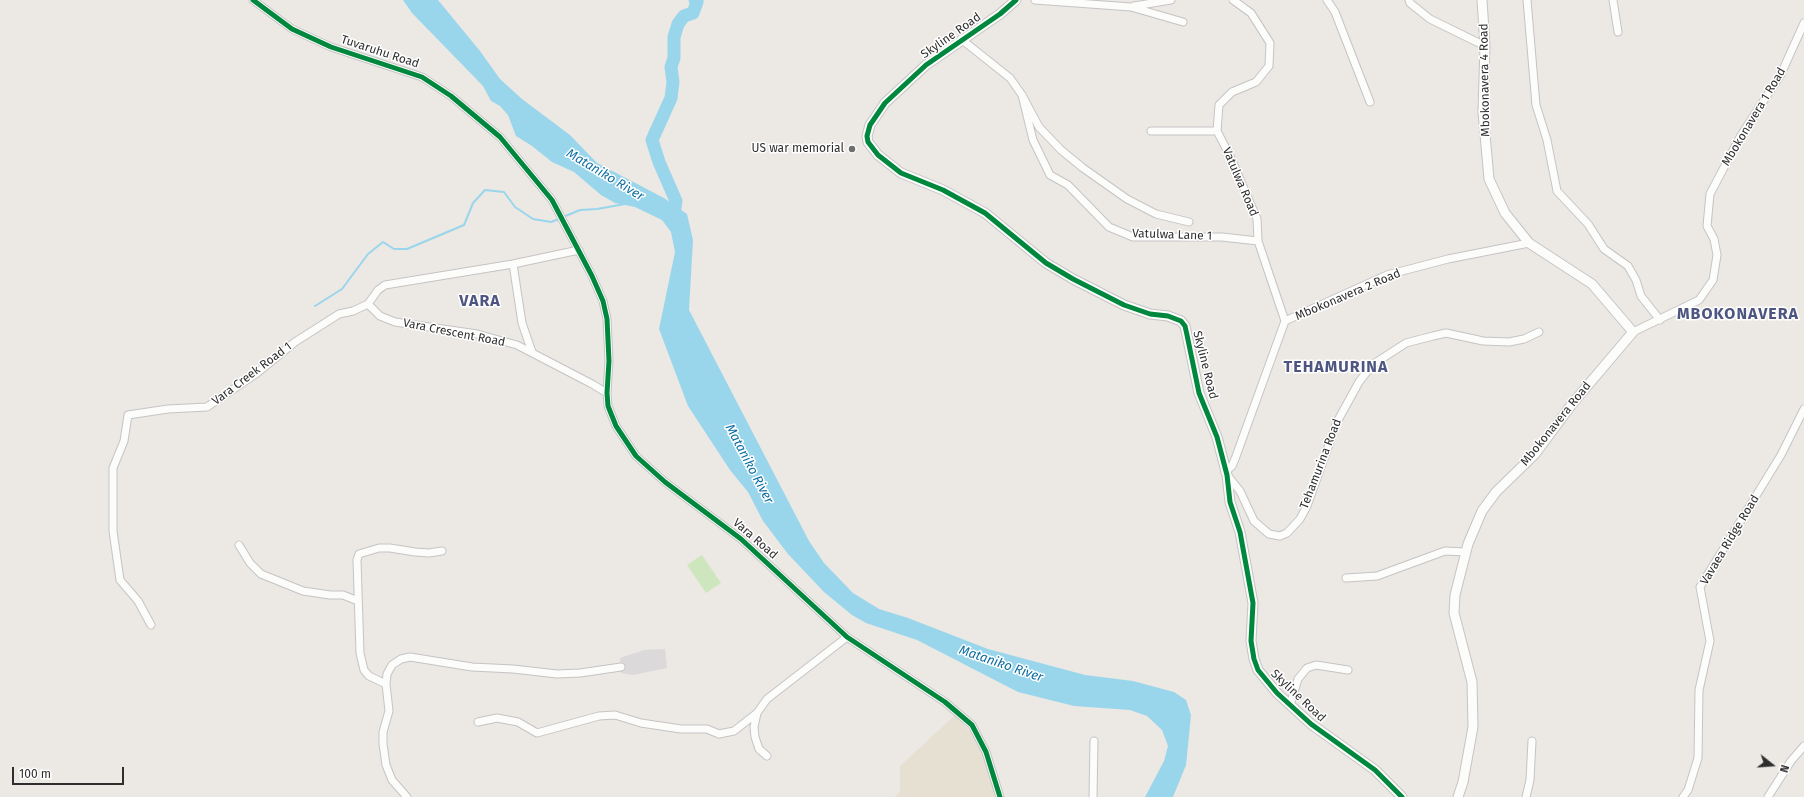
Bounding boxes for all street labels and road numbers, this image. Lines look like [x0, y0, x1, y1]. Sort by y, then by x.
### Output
street label: Skyline Road [918, 10, 984, 62]
street label: Mbokonavera 4 Road [1477, 23, 1493, 137]
street label: Tuvaruhu Road [339, 33, 421, 71]
street label: Mbokonavera 1 Road [1719, 65, 1789, 169]
street label: Vatulwa Road [1219, 145, 1261, 219]
street label: Vatulwa Lane 1 [1132, 226, 1212, 244]
street label: Mbokonavera 2 Road [1293, 266, 1403, 324]
street label: Vara Crescent Road [402, 316, 506, 350]
street label: Skyline Road [1190, 329, 1220, 401]
street label: Vara Creek Road 1 [209, 339, 295, 409]
street label: Mbokonavera Road [1518, 379, 1594, 469]
street label: Tehamurina Road [1297, 417, 1345, 511]
street label: Vavaea Ridge Road [1698, 493, 1762, 587]
street label: Vara Road [730, 516, 780, 562]
street label: Skyline Road [1268, 667, 1328, 725]

